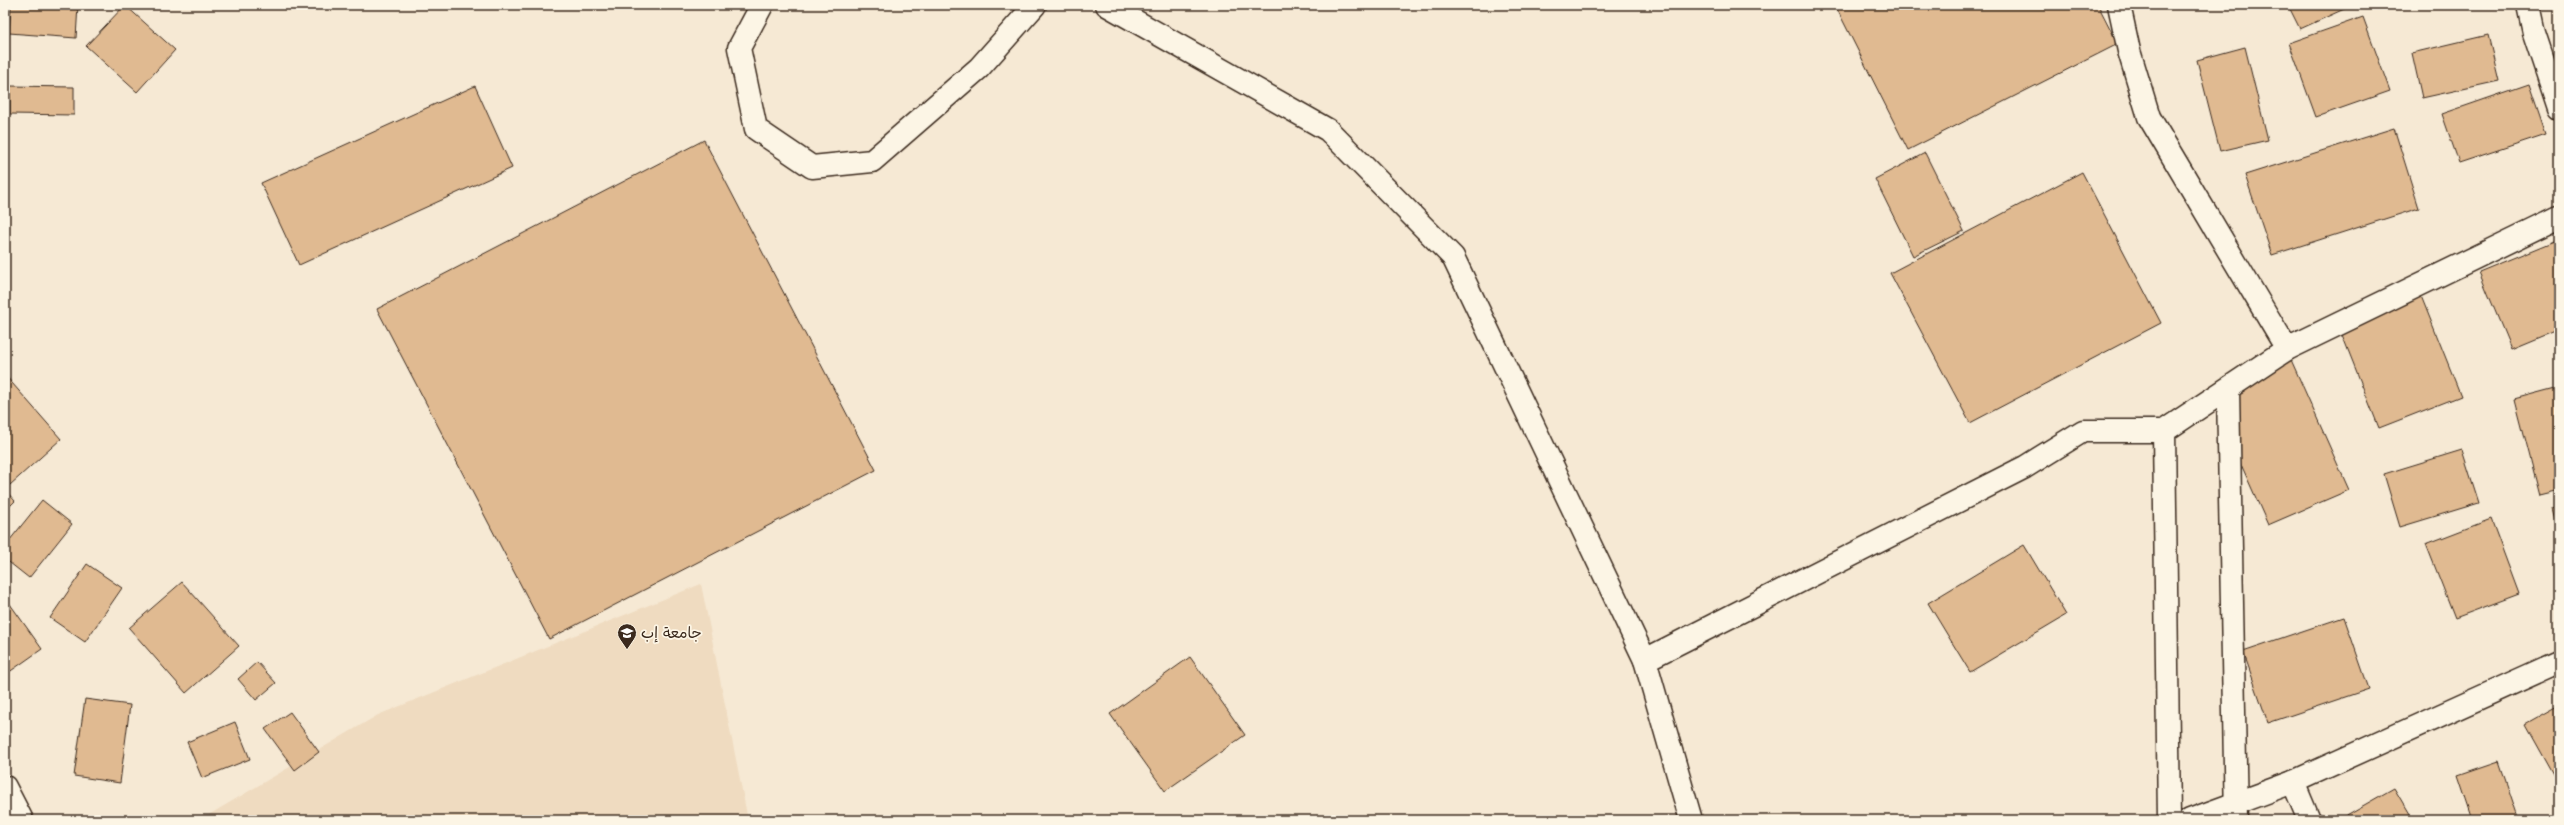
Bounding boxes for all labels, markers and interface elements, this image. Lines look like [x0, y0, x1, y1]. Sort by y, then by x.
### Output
school or university icon: جامعة إب [616, 622, 638, 650]
place label: جامعة إب [641, 624, 702, 643]

